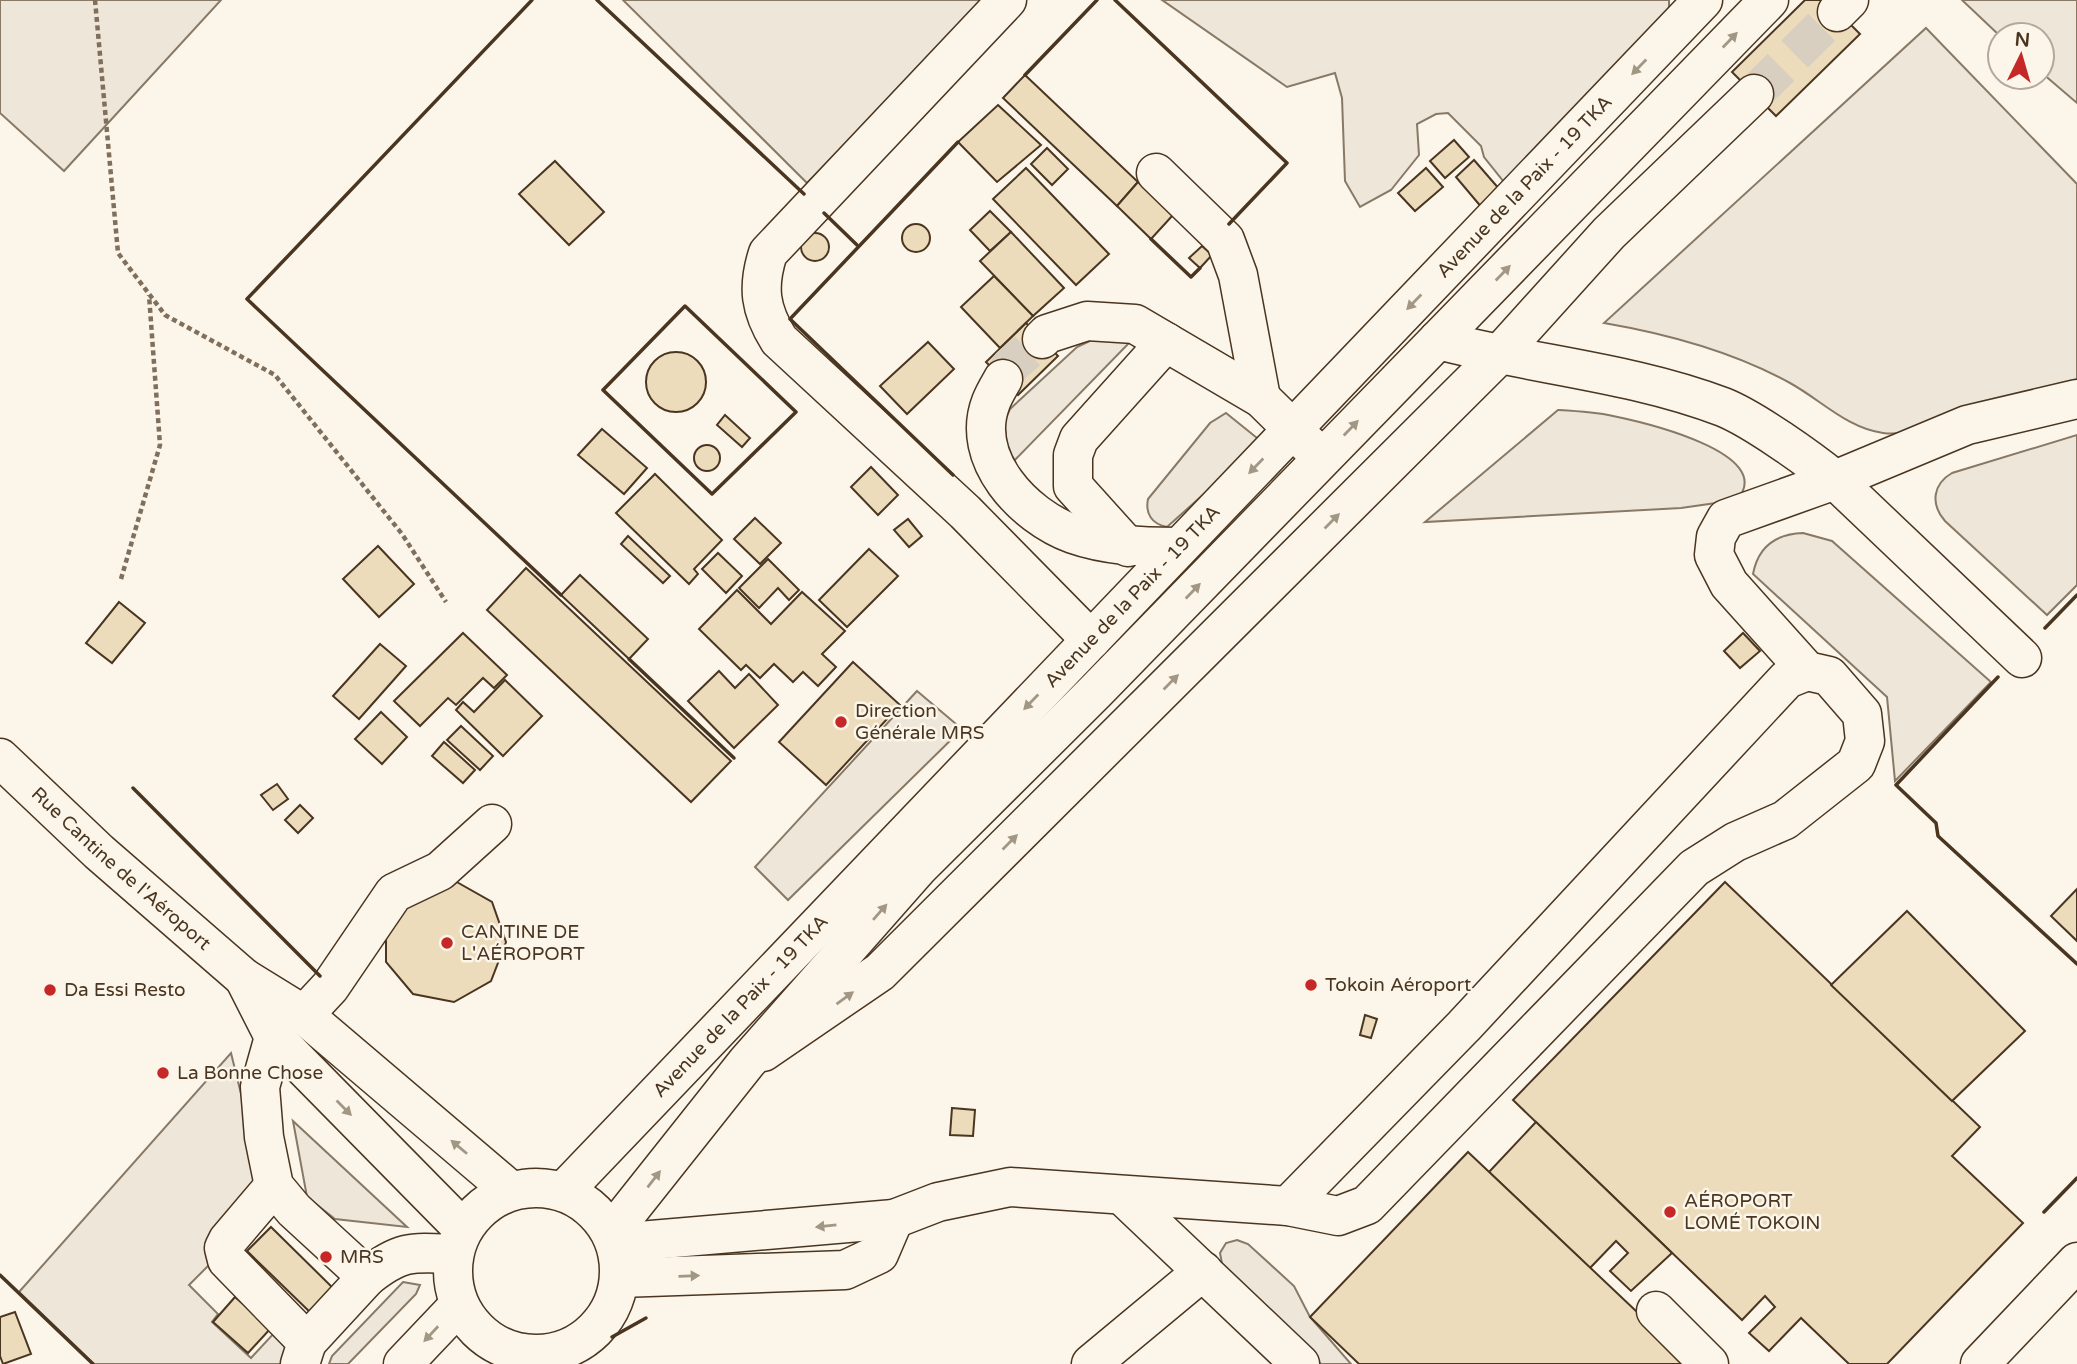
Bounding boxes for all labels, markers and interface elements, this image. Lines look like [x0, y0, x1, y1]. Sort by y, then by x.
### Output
north arrow [1986, 21, 2056, 91]
text: N [2014, 28, 2031, 52]
one-way arrow [1721, 32, 1738, 49]
one-way arrow [1631, 58, 1647, 75]
street label: Avenue de la Paix - 19 TKA [1432, 91, 1617, 282]
one-way arrow [1494, 265, 1511, 282]
one-way arrow [1406, 293, 1422, 310]
one-way arrow [1343, 420, 1360, 437]
one-way arrow [1249, 457, 1265, 474]
street label: Avenue de la Paix - 19 TKA [1040, 501, 1225, 692]
one-way arrow [1324, 513, 1340, 530]
one-way arrow [1184, 583, 1201, 600]
one-way arrow [1163, 673, 1180, 690]
one-way arrow [1023, 693, 1040, 710]
place label: Direction Générale MRS [855, 700, 984, 744]
marker: Direction Générale MRS [833, 714, 849, 730]
street label: Rue Cantine de l'Aéroport [27, 783, 215, 955]
one-way arrow [1001, 835, 1018, 851]
one-way arrow [872, 903, 888, 921]
street label: Avenue de la Paix - 19 TKA [648, 911, 833, 1102]
place label: CANTINE DE L'AÉROPORT [461, 921, 585, 965]
marker: CANTINE DE L'AÉROPORT [439, 935, 455, 951]
place label: Tokoin Aéroport [1325, 974, 1471, 996]
marker: Tokoin Aéroport [1303, 977, 1319, 993]
place label: Da Essi Resto [64, 979, 186, 1001]
marker: Da Essi Resto [42, 982, 58, 998]
one-way arrow [836, 991, 854, 1005]
place label: La Bonne Chose [177, 1062, 323, 1084]
marker: La Bonne Chose [155, 1065, 171, 1081]
one-way arrow [336, 1100, 352, 1116]
one-way arrow [450, 1140, 467, 1155]
one-way arrow [646, 1170, 661, 1188]
place label: AÉROPORT LOMÉ TOKOIN [1684, 1190, 1821, 1234]
marker: AÉROPORT LOMÉ TOKOIN [1662, 1204, 1678, 1220]
one-way arrow [815, 1221, 837, 1232]
place label: MRS [340, 1246, 384, 1268]
marker: MRS [318, 1249, 334, 1265]
one-way arrow [678, 1270, 700, 1282]
one-way arrow [424, 1325, 440, 1342]

